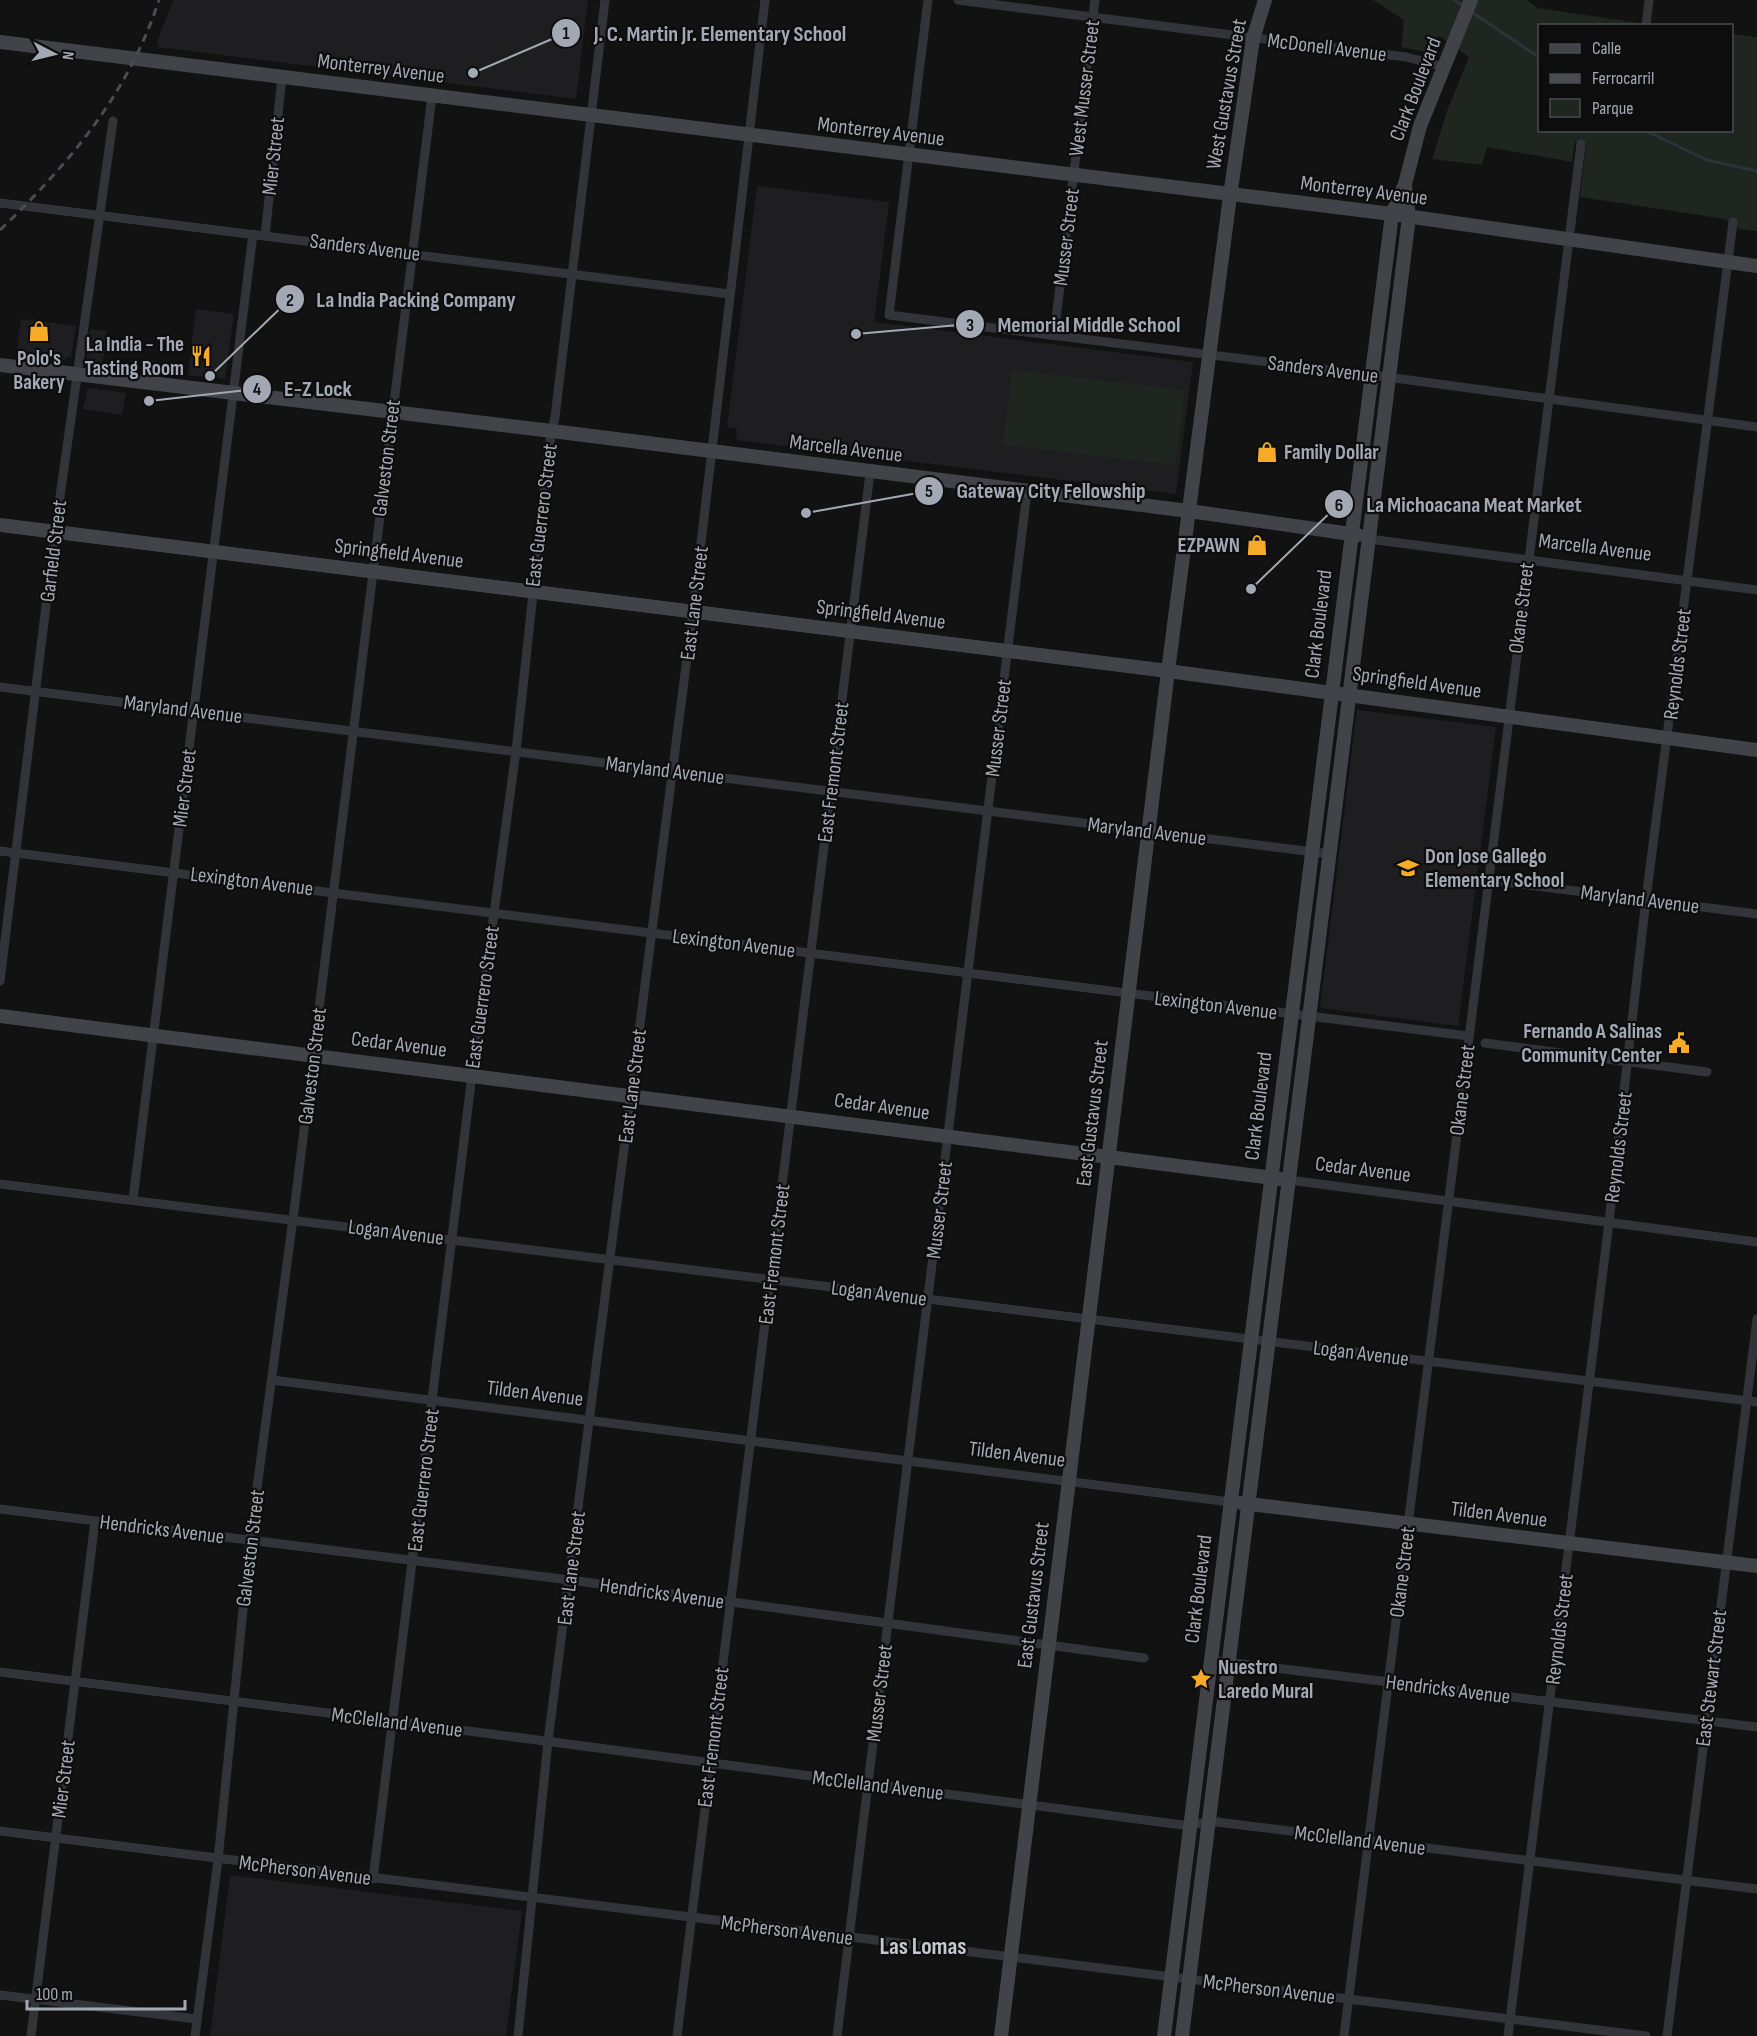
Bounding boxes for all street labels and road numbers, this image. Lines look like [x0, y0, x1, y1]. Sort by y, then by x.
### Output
street label: West Gustavus Street [1201, 17, 1252, 171]
street label: West Musser Street [1064, 18, 1105, 158]
street label: McDonell Avenue [1266, 28, 1388, 67]
street label: Clark Boulevard [1384, 34, 1447, 145]
street label: Monterrey Avenue [316, 48, 446, 89]
street label: Monterrey Avenue [816, 111, 946, 152]
street label: Mier Street [257, 116, 290, 196]
street label: Monterrey Avenue [1299, 170, 1429, 211]
street label: Musser Street [1048, 187, 1085, 287]
street label: Sanders Avenue [308, 228, 422, 267]
street label: Sanders Avenue [1266, 350, 1380, 389]
street label: Galveston Street [367, 398, 406, 518]
street label: Marcella Avenue [788, 429, 904, 468]
street label: East Guerrero Street [520, 442, 563, 588]
street label: Garfield Street [35, 499, 72, 604]
street label: Marcella Avenue [1537, 528, 1653, 567]
street label: Springfield Avenue [333, 533, 465, 574]
street label: East Lane Street [675, 545, 714, 661]
street label: Okane Street [1504, 561, 1539, 655]
street label: Clark Boulevard [1299, 568, 1338, 680]
street label: Springfield Avenue [815, 594, 947, 635]
street label: Reynolds Street [1658, 607, 1697, 721]
street label: Springfield Avenue [1351, 661, 1483, 704]
street label: Musser Street [980, 678, 1017, 778]
street label: Maryland Avenue [122, 690, 244, 729]
street label: East Fremont Street [812, 700, 855, 844]
street label: Mier Street [167, 748, 202, 829]
street label: Maryland Avenue [604, 751, 726, 790]
street label: Maryland Avenue [1086, 812, 1208, 851]
street label: Lexington Avenue [189, 862, 315, 901]
street label: Maryland Avenue [1579, 880, 1701, 919]
street label: East Guerrero Street [460, 924, 505, 1070]
street label: Lexington Avenue [671, 924, 797, 963]
street label: Lexington Avenue [1153, 986, 1279, 1025]
street label: Galveston Street [293, 1006, 332, 1126]
street label: Cedar Avenue [350, 1026, 448, 1063]
street label: East Lane Street [613, 1028, 652, 1144]
street label: East Gustavus Street [1071, 1039, 1114, 1187]
street label: Okane Street [1445, 1043, 1480, 1137]
street label: Clark Boulevard [1239, 1050, 1278, 1162]
street label: Cedar Avenue [833, 1087, 931, 1126]
street label: Reynolds Street [1599, 1090, 1638, 1204]
street label: Cedar Avenue [1314, 1151, 1412, 1188]
street label: Musser Street [921, 1160, 958, 1260]
street label: East Fremont Street [753, 1182, 796, 1326]
street label: Logan Avenue [347, 1214, 445, 1251]
street label: Logan Avenue [830, 1275, 928, 1312]
street label: Logan Avenue [1312, 1335, 1410, 1372]
street label: Tilden Avenue [485, 1375, 585, 1412]
street label: East Guerrero Street [402, 1407, 445, 1553]
street label: Tilden Avenue [967, 1436, 1067, 1473]
street label: Galveston Street [231, 1488, 270, 1608]
street label: Tilden Avenue [1449, 1496, 1549, 1533]
street label: Hendricks Avenue [98, 1509, 226, 1550]
street label: East Lane Street [552, 1510, 591, 1626]
street label: East Gustavus Street [1012, 1521, 1055, 1669]
street label: Okane Street [1385, 1525, 1420, 1619]
street label: Clark Boulevard [1179, 1533, 1218, 1645]
street label: Hendricks Avenue [598, 1572, 726, 1615]
street label: Reynolds Street [1540, 1572, 1579, 1686]
street label: East Stewart Street [1691, 1608, 1732, 1748]
street label: Musser Street [861, 1643, 898, 1743]
street label: East Fremont Street [692, 1665, 735, 1809]
street label: Hendricks Avenue [1384, 1669, 1512, 1710]
street label: McClelland Avenue [330, 1702, 464, 1743]
street label: Mier Street [46, 1739, 81, 1820]
street label: McClelland Avenue [811, 1765, 945, 1806]
street label: McClelland Avenue [1293, 1820, 1427, 1861]
street label: McPherson Avenue [238, 1850, 372, 1891]
street label: McPherson Avenue [720, 1910, 854, 1951]
street label: McPherson Avenue [1202, 1969, 1336, 2010]

